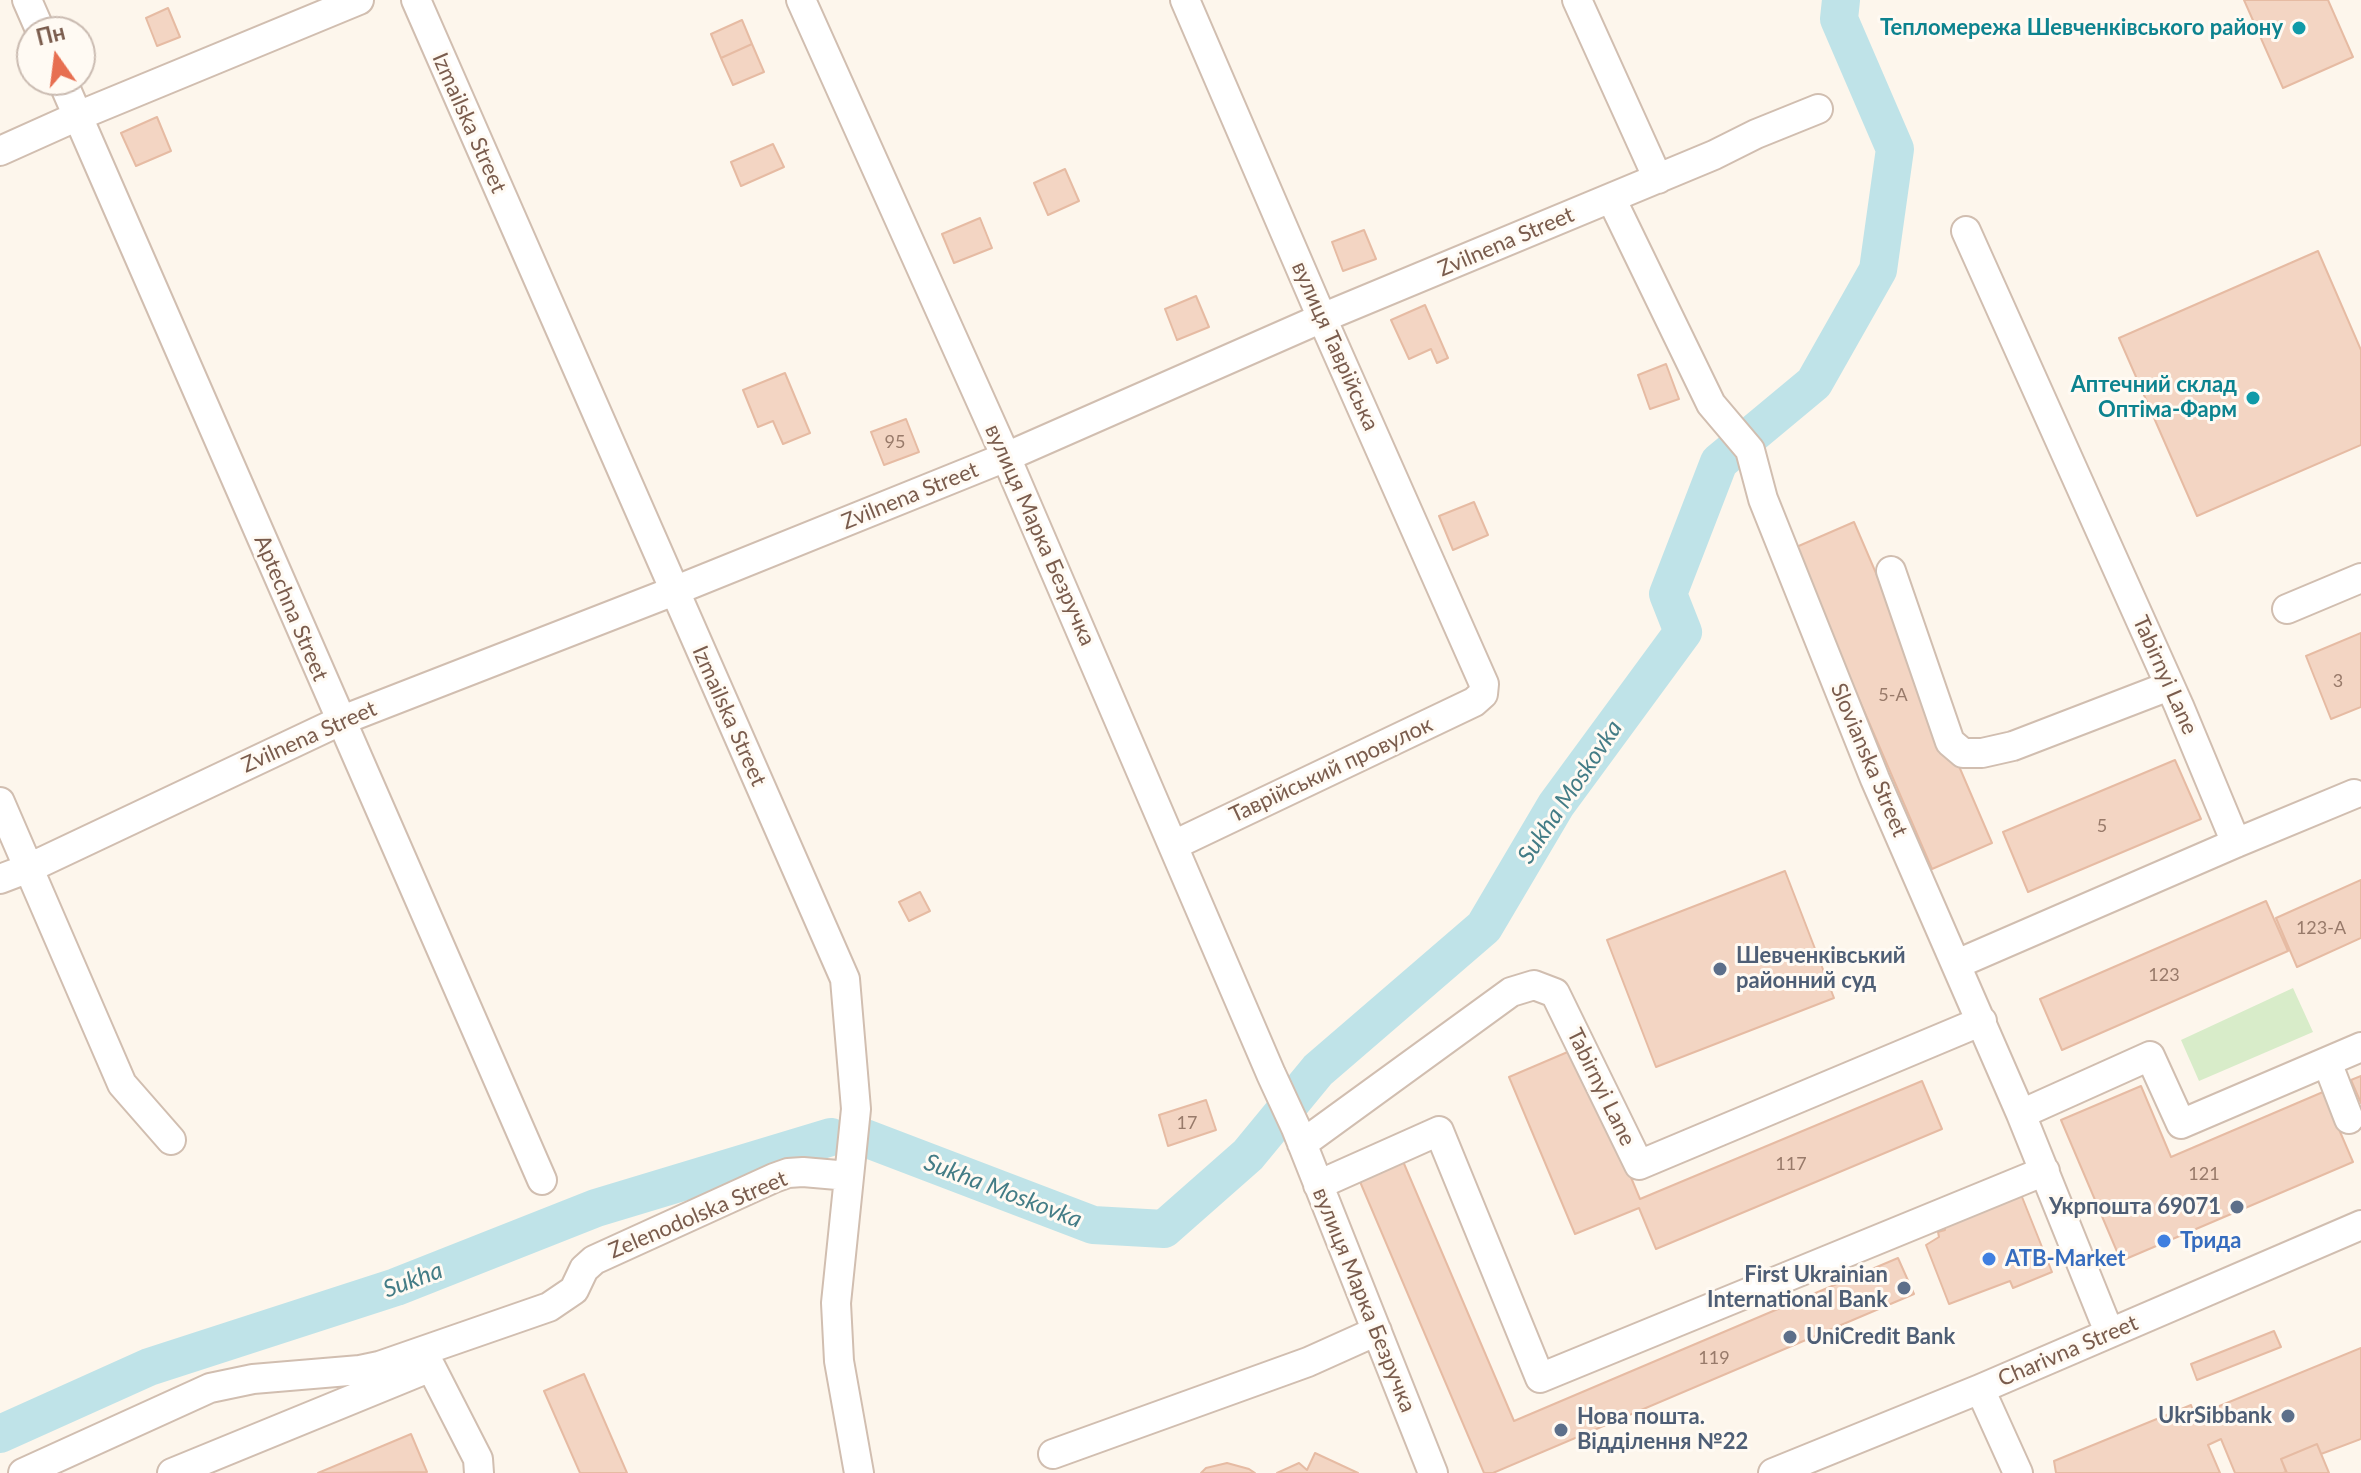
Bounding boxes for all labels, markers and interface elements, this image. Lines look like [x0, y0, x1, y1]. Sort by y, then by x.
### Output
place label: Тепломережа Шевченківського району [1880, 15, 2283, 41]
north arrow [16, 16, 96, 96]
text: Пн [33, 18, 68, 51]
marker: Тепломережа Шевченківського району [2290, 19, 2308, 37]
street label: Izmailska Street [426, 49, 512, 197]
street label: Zvilnena Street [1434, 202, 1578, 282]
street label: вулиця Таврійська [1286, 257, 1384, 435]
place label: Аптечний склад Оптіма-Фарм [2071, 372, 2237, 424]
marker: Аптечний склад Оптіма-Фарм [2244, 389, 2262, 407]
street label: вулиця Марка Безручка [979, 420, 1101, 650]
house number: 95 [885, 431, 905, 453]
street label: Zvilnena Street [838, 457, 982, 535]
street label: Aptechna Street [248, 531, 334, 685]
street label: Tabirnyi Lane [2127, 611, 2203, 739]
street label: Izmailska Street [686, 642, 772, 790]
house number: 3 [2333, 670, 2343, 692]
street label: Slovianska Street [1825, 679, 1913, 841]
house number: 5-А [1878, 684, 1908, 706]
street label: Zvilnena Street [237, 695, 381, 779]
street label: Таврійський провулок [1225, 711, 1437, 829]
water label: Sukha Moskovka [1512, 715, 1628, 869]
house number: 5 [2097, 815, 2107, 837]
house number: 123-А [2296, 917, 2346, 939]
place label: Шевченківський районний суд [1736, 943, 1906, 994]
marker: Шевченківський районний суд [1711, 960, 1729, 978]
house number: 123 [2148, 964, 2180, 986]
street label: Tabirnyi Lane [1561, 1024, 1641, 1150]
house number: 17 [1177, 1112, 1197, 1134]
water label: Sukha Moskovka [920, 1148, 1086, 1234]
house number: 117 [1775, 1153, 1807, 1175]
house number: 121 [2188, 1163, 2220, 1185]
street label: Zelenodolska Street [605, 1166, 791, 1264]
street label: вулиця Марка Безручка [1307, 1184, 1421, 1416]
place label: Укрпошта 69071 [2049, 1194, 2221, 1220]
marker: Укрпошта 69071 [2228, 1198, 2246, 1216]
place label: Трида [2180, 1228, 2241, 1254]
marker: Трида [2155, 1232, 2173, 1250]
place label: ATB-Market [2005, 1246, 2126, 1272]
marker: ATB-Market [1980, 1250, 1998, 1268]
water label: Sukha [379, 1256, 447, 1304]
place label: First Ukrainian International Bank [1707, 1262, 1888, 1314]
marker: First Ukrainian International Bank [1895, 1279, 1913, 1297]
street label: Charivna Street [1994, 1310, 2142, 1392]
place label: UniCredit Bank [1806, 1324, 1955, 1350]
marker: UniCredit Bank [1781, 1328, 1799, 1346]
house number: 119 [1698, 1347, 1730, 1369]
place label: UkrSibbank [2158, 1403, 2272, 1429]
place label: Нова пошта. Відділення №22 [1577, 1404, 1748, 1456]
marker: UkrSibbank [2279, 1407, 2297, 1425]
marker: Нова пошта. Відділення №22 [1552, 1421, 1570, 1439]

